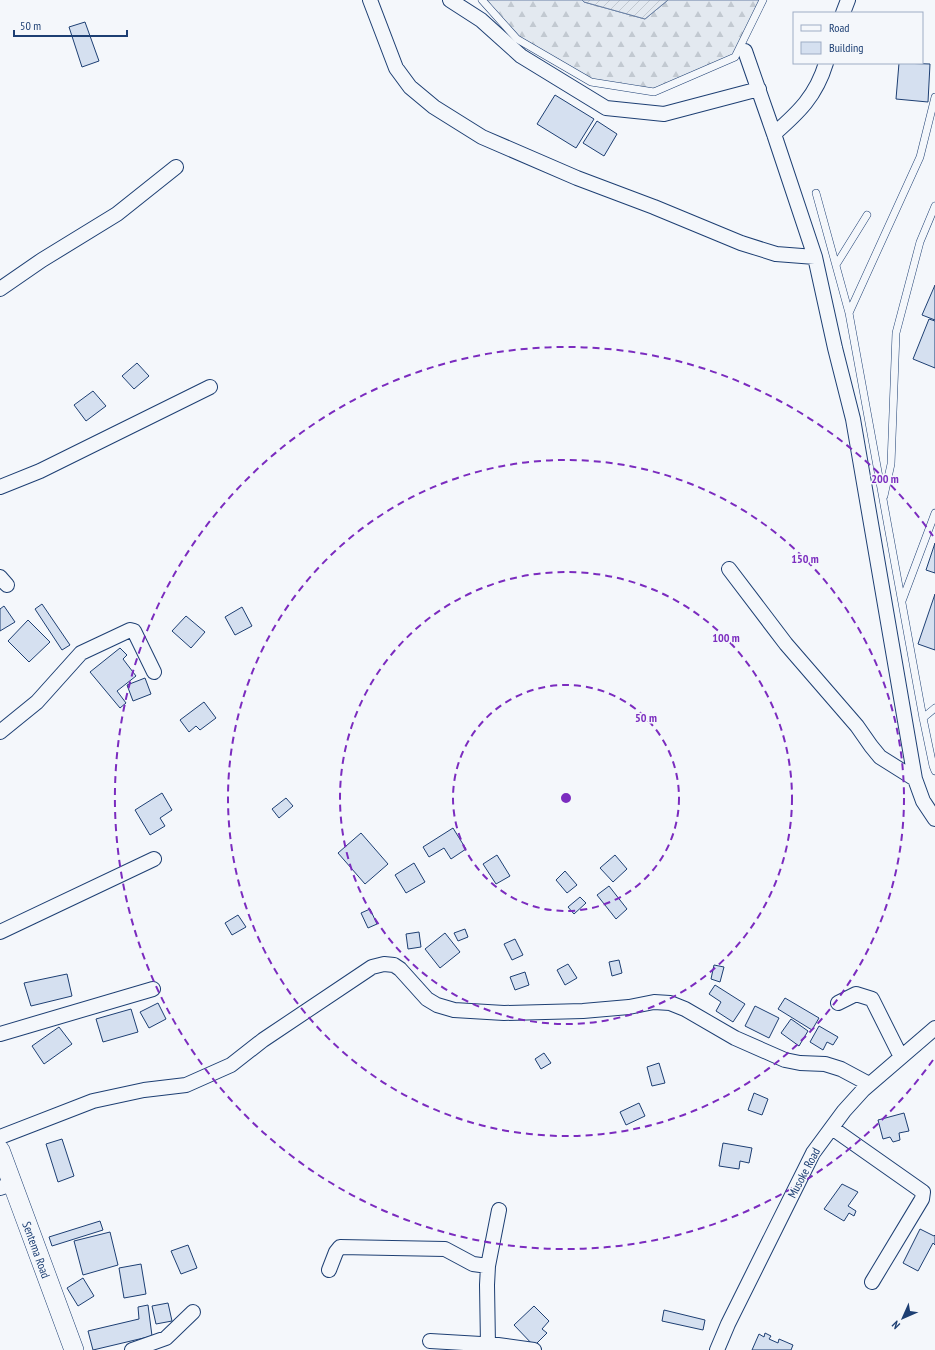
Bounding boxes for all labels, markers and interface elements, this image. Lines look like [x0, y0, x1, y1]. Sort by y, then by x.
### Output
scale bar [14, 12, 127, 38]
legend [793, 12, 923, 64]
text: 50 m [20, 18, 41, 33]
text: Road [829, 20, 849, 35]
text: Building [829, 40, 864, 55]
text: 200 m [871, 471, 899, 486]
text: 150 m [791, 551, 819, 566]
text: 100 m [712, 630, 740, 645]
text: 50 m [635, 710, 657, 725]
centre of rings [559, 791, 573, 805]
street label: Musoke Road [784, 1145, 823, 1200]
street label: Sentema Road [19, 1219, 54, 1280]
north arrow [883, 1298, 923, 1338]
text: N [889, 1318, 903, 1332]

